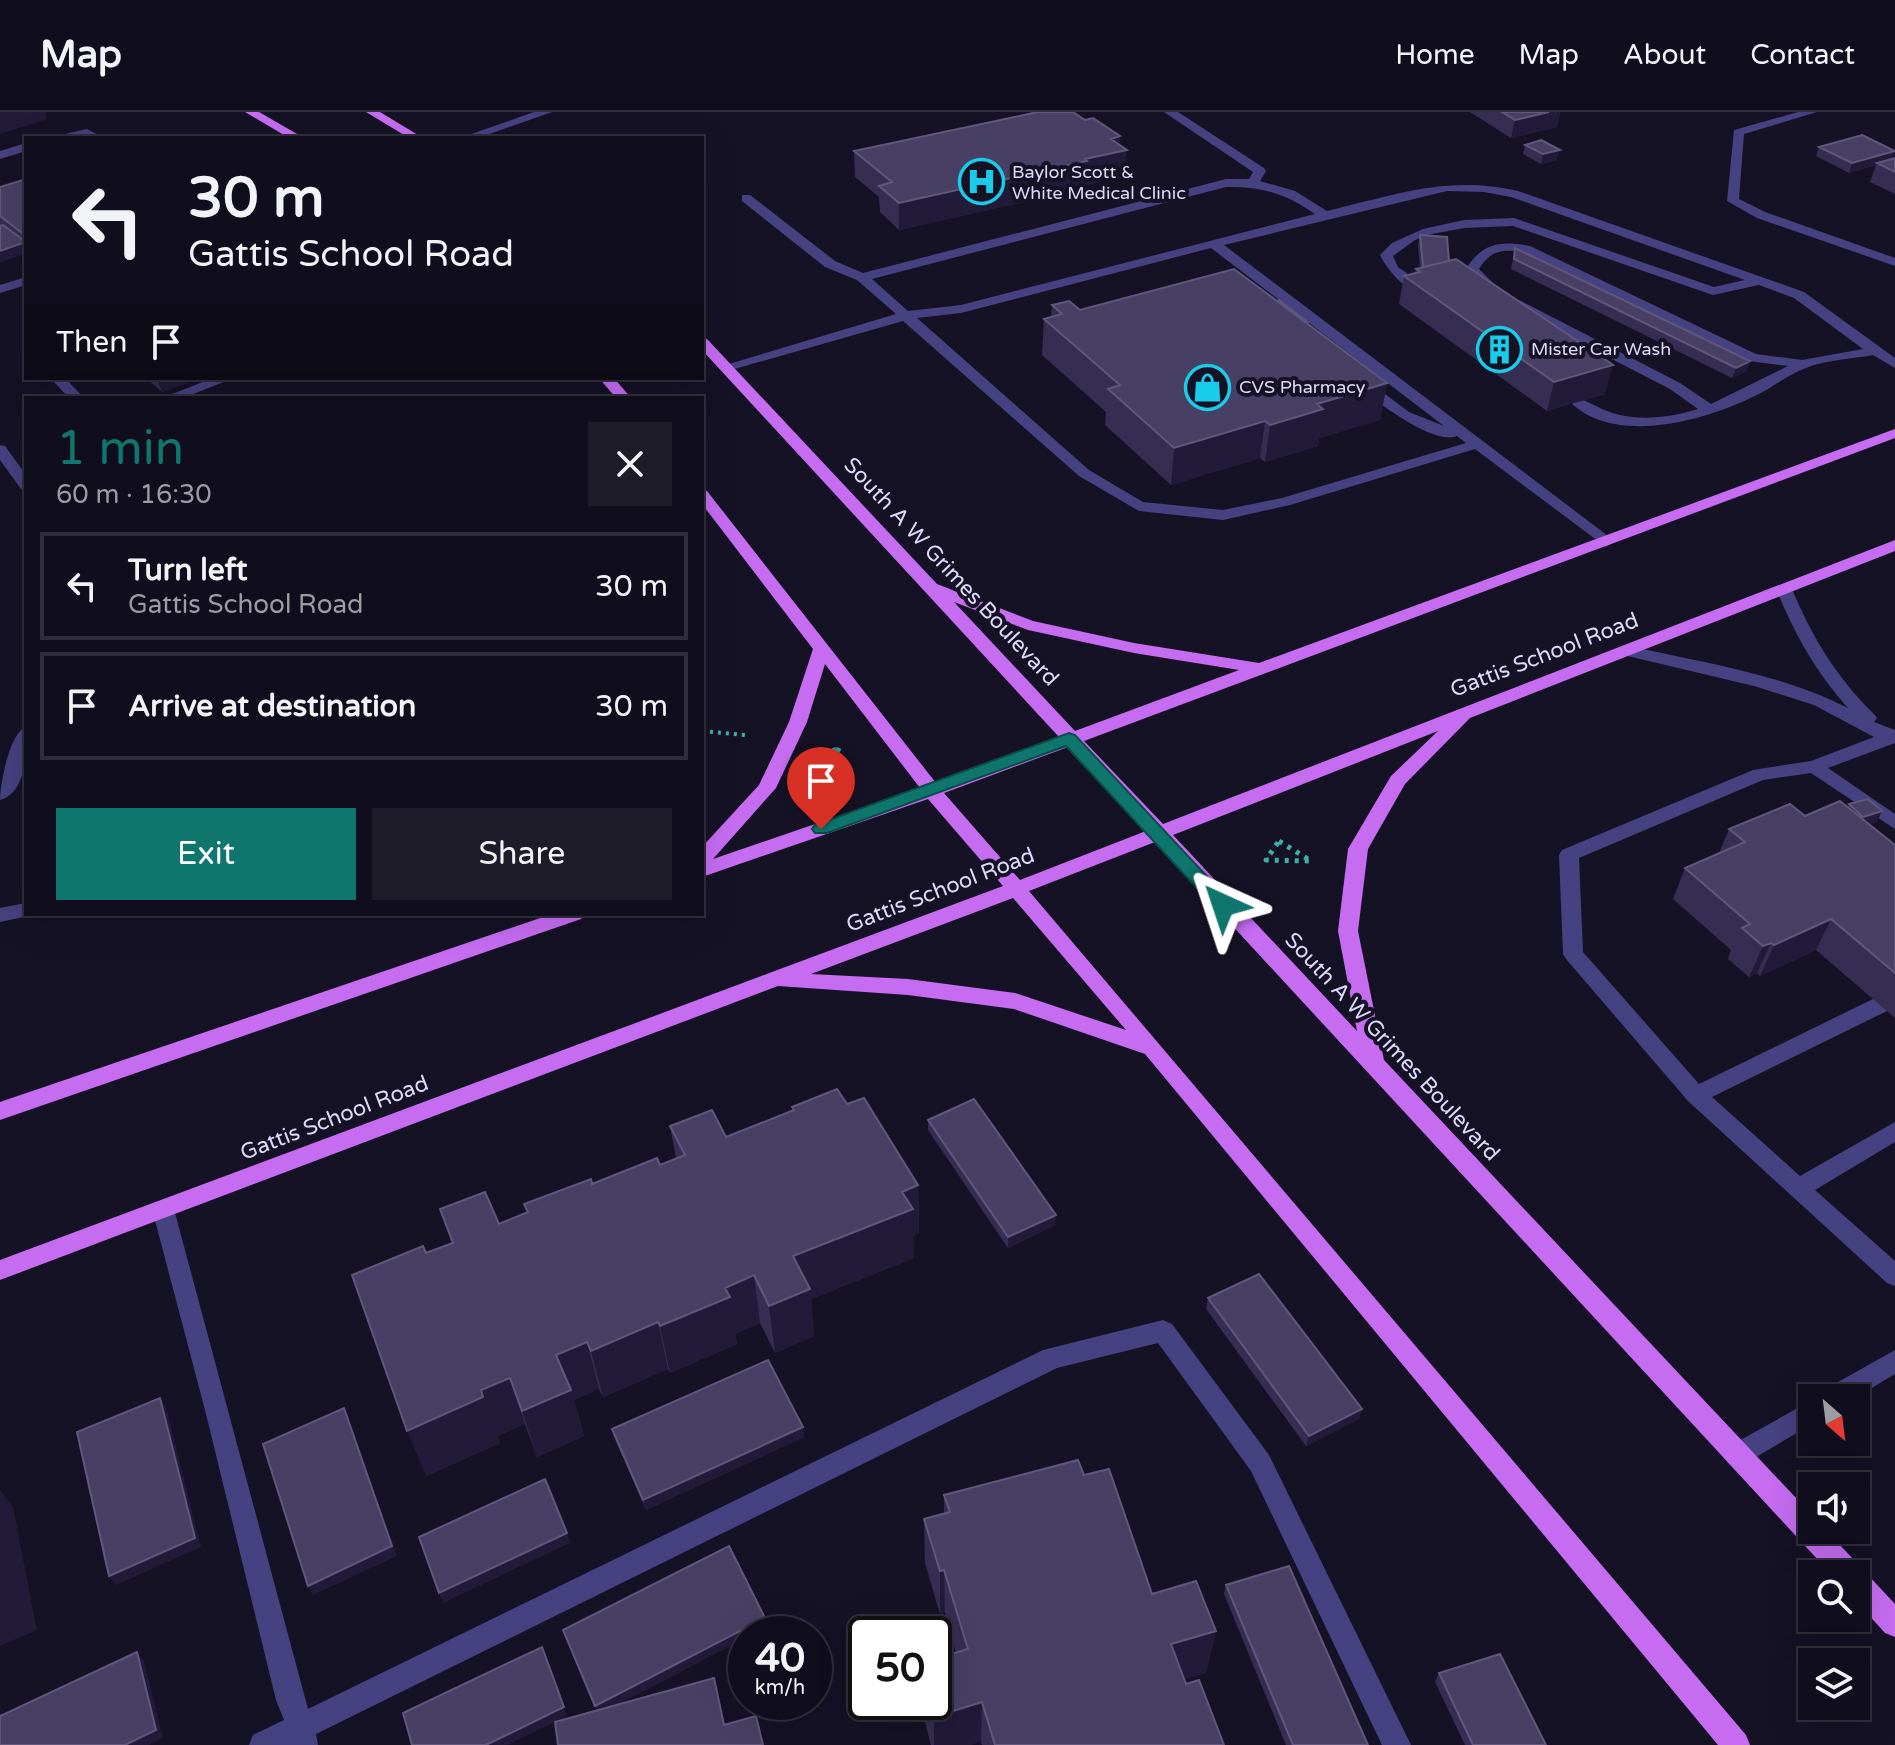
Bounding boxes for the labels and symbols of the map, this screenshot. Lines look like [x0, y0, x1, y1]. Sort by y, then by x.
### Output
hospital icon: Baylor Scott & White Medical Clinic [957, 158, 1005, 206]
place label: Baylor Scott & White Medical Clinic [1012, 161, 1186, 204]
building icon: Mister Car Wash [1476, 325, 1524, 373]
place label: Mister Car Wash [1531, 338, 1671, 360]
shop icon: CVS Pharmacy [1184, 363, 1232, 411]
place label: CVS Pharmacy [1239, 376, 1366, 398]
street label: South A W Grimes Boulevard [838, 452, 1064, 691]
street label: Gattis School Road [1447, 607, 1642, 703]
pin [787, 747, 855, 829]
street label: Gattis School Road [843, 842, 1038, 938]
position arrow [1181, 863, 1265, 947]
street label: South A W Grimes Boulevard [1279, 927, 1505, 1166]
street label: Gattis School Road [237, 1070, 432, 1166]
north arrow [1798, 1384, 1870, 1456]
speed limit sign: 50 [848, 1616, 952, 1720]

